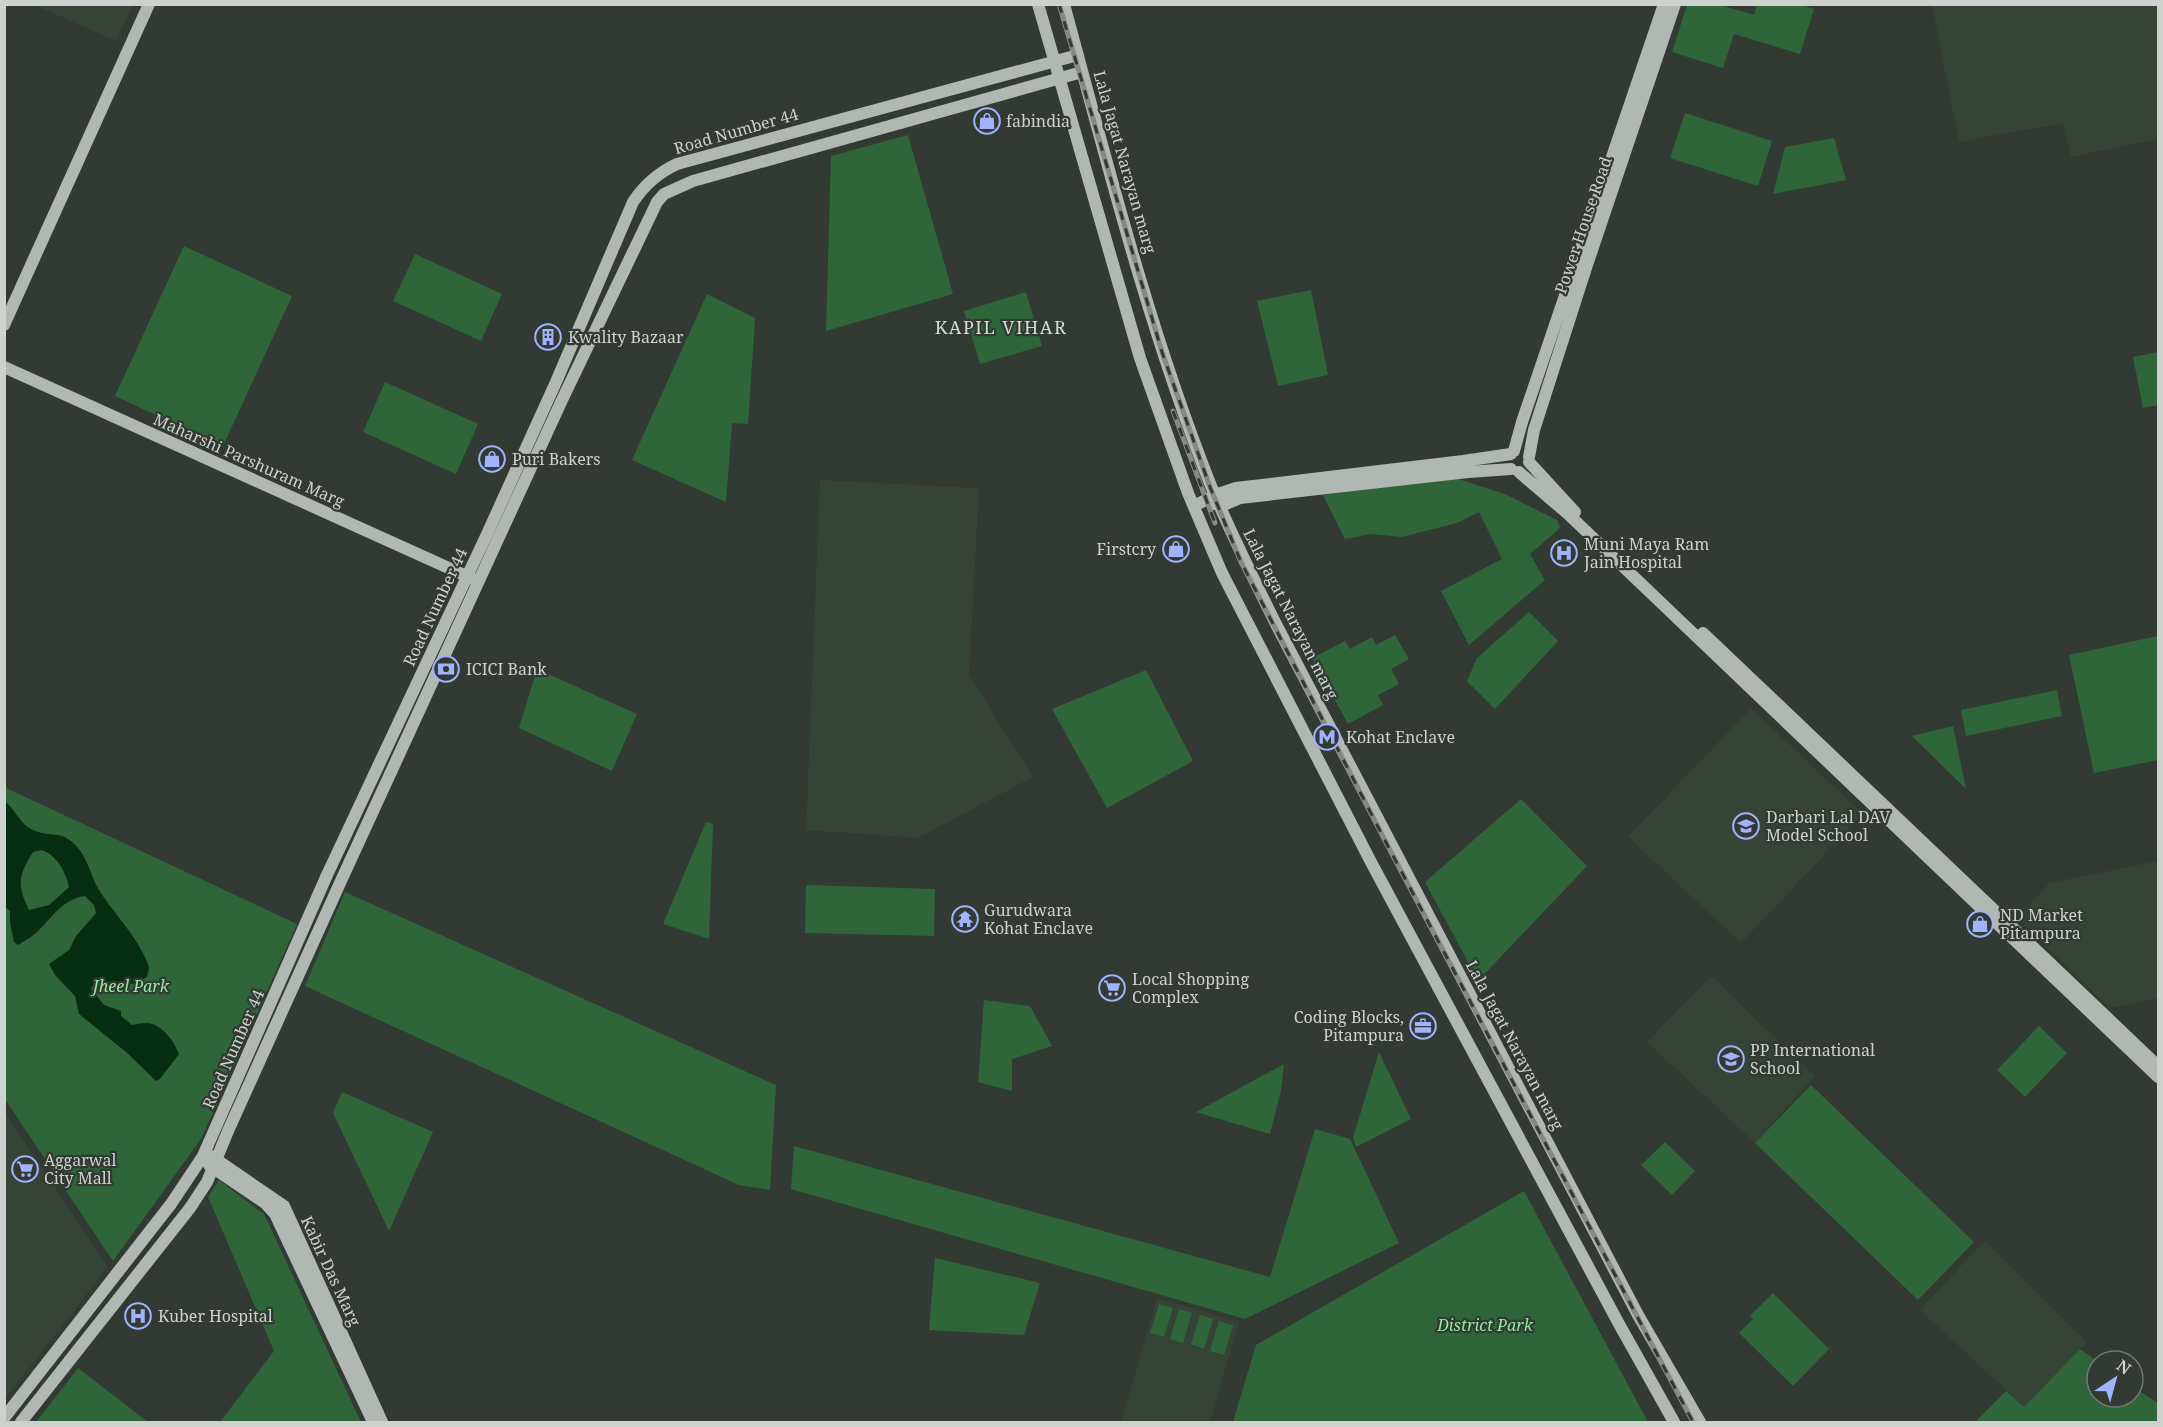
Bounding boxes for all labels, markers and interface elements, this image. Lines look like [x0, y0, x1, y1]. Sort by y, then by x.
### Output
street label: Lala Jagat Narayan marg [1088, 68, 1162, 256]
street label: Road Number 44 [671, 103, 801, 159]
shop icon: fabindia [972, 106, 1002, 136]
place label: fabindia [1006, 110, 1070, 132]
street label: Power House Road [1549, 153, 1617, 296]
district label: KAPIL VIHAR [935, 315, 1067, 339]
building icon: Kwality Bazaar [533, 322, 563, 352]
place label: Kwality Bazaar [568, 326, 684, 348]
street label: Maharshi Parshuram Marg [150, 408, 348, 512]
shop icon: Puri Bakers [477, 444, 507, 474]
place label: Puri Bakers [512, 448, 600, 470]
street label: Lala Jagat Narayan marg [1238, 525, 1344, 704]
place label: Muni Maya Ram Jain Hospital [1583, 533, 1709, 573]
shop icon: Firstcry [1161, 534, 1191, 564]
place label: Firstcry [1097, 538, 1157, 560]
hospital icon: Muni Maya Ram Jain Hospital [1549, 538, 1579, 568]
street label: Road Number 44 [398, 544, 472, 670]
bank icon: ICICI Bank [431, 654, 461, 684]
place label: ICICI Bank [466, 658, 547, 680]
metro station icon: Kohat Enclave [1312, 722, 1342, 752]
place label: Kohat Enclave [1346, 726, 1455, 748]
place label: Darbari Lal DAV Model School [1766, 806, 1890, 846]
school or university icon: Darbari Lal DAV Model School [1731, 811, 1761, 841]
place label: Gurudwara Kohat Enclave [984, 899, 1093, 939]
temple icon: Gurudwara Kohat Enclave [950, 904, 980, 934]
place label: ND Market Pitampura [2000, 904, 2083, 944]
shop icon: ND Market Pitampura [1965, 909, 1995, 939]
street label: Lala Jagat Narayan marg [1461, 956, 1569, 1134]
place label: Local Shopping Complex [1132, 968, 1249, 1008]
supermarket icon: Local Shopping Complex [1097, 973, 1127, 1003]
park label: Jheel Park [90, 975, 170, 997]
street label: Road Number 44 [197, 986, 269, 1112]
place label: Coding Blocks, Pitampura [1294, 1006, 1404, 1046]
office icon: Coding Blocks, Pitampura [1408, 1011, 1438, 1041]
place label: PP International School [1750, 1039, 1875, 1079]
school or university icon: PP International School [1716, 1044, 1746, 1074]
place label: Aggarwal City Mall [44, 1149, 117, 1189]
supermarket icon: Aggarwal City Mall [10, 1154, 40, 1184]
street label: Kabir Das Marg [296, 1212, 366, 1330]
hospital icon: Kuber Hospital [123, 1301, 153, 1331]
place label: Kuber Hospital [158, 1305, 273, 1327]
park label: District Park [1436, 1314, 1534, 1336]
north arrow [2085, 1349, 2145, 1409]
text: N [2112, 1354, 2136, 1380]

